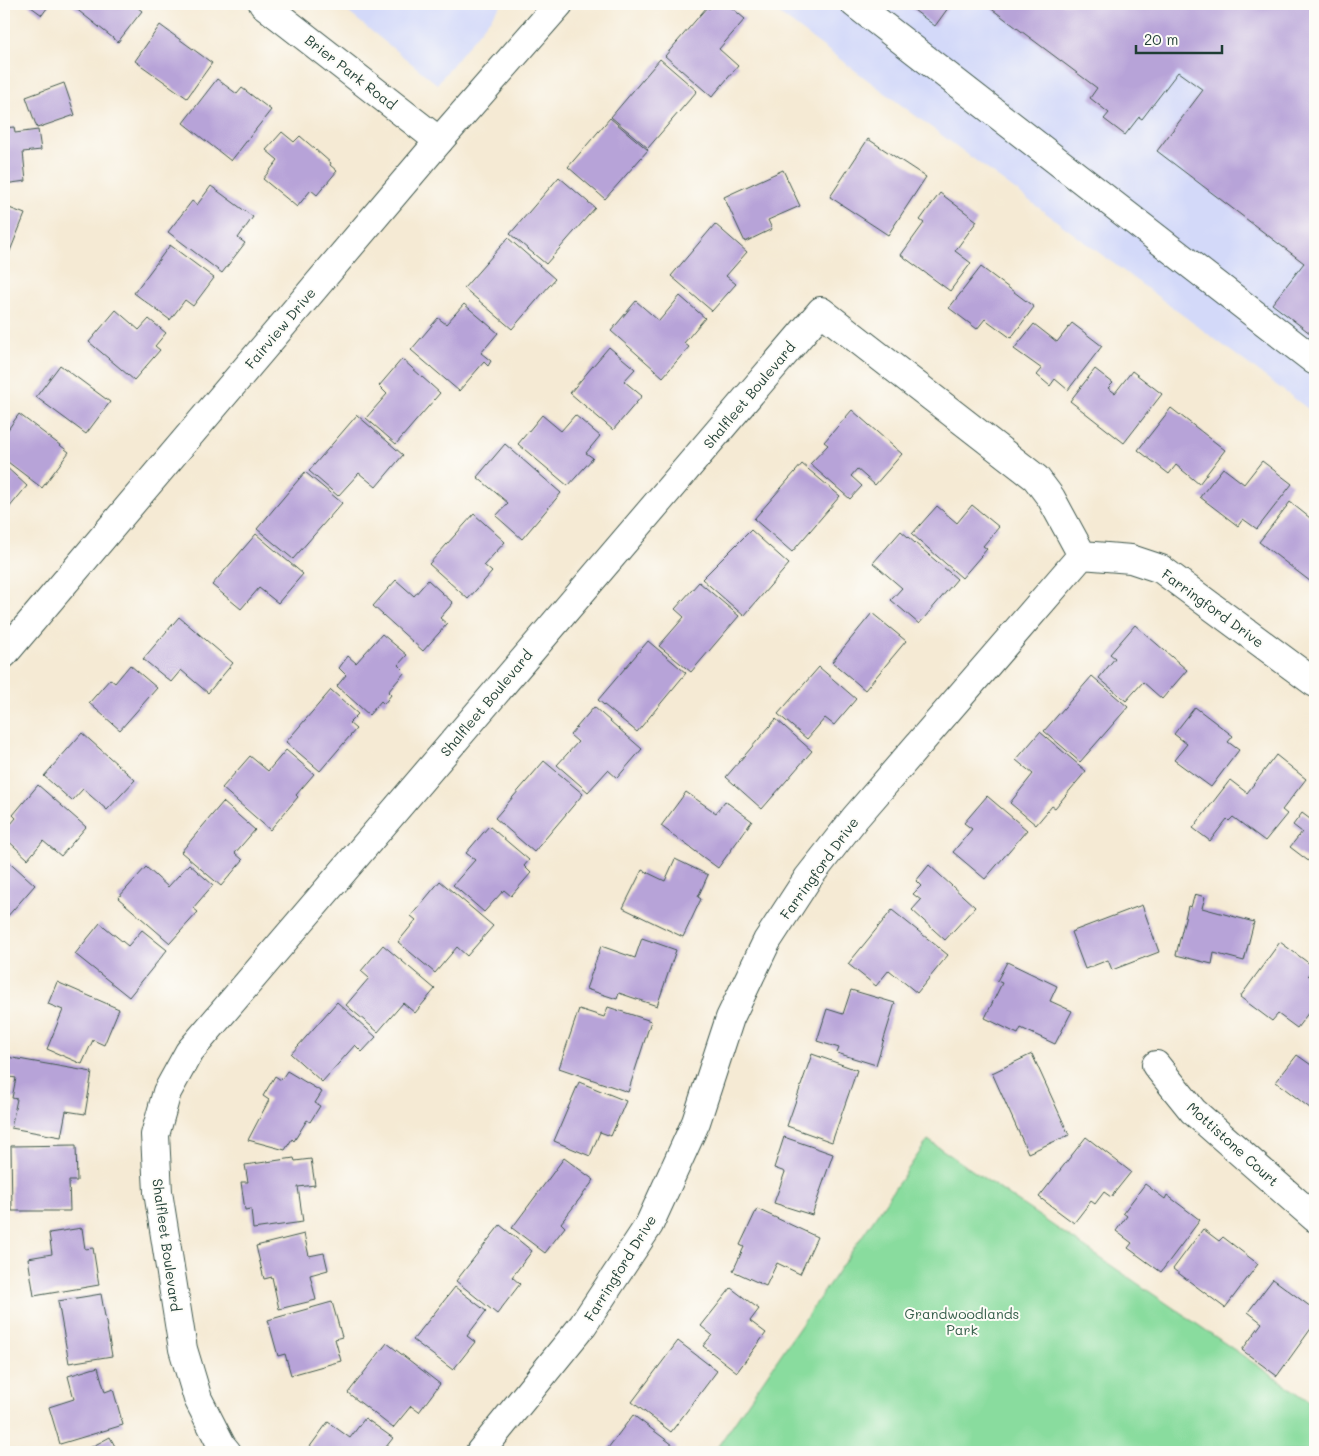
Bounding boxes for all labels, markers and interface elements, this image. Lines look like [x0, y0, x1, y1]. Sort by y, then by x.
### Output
scale bar [1136, 22, 1223, 54]
text: 20 m [1144, 29, 1178, 49]
street label: Brier Park Road [301, 30, 401, 114]
street label: Fairview Drive [240, 283, 320, 373]
street label: Shalfleet Boulevard [699, 338, 799, 452]
street label: Farringford Drive [1158, 564, 1268, 652]
street label: Shalfleet Boulevard [436, 646, 536, 760]
street label: Farringford Drive [775, 813, 863, 923]
street label: Mottistone Court [1183, 1098, 1283, 1190]
street label: Shalfleet Boulevard [148, 1177, 186, 1313]
street label: Farringford Drive [580, 1211, 660, 1325]
park label: Grandwoodlands Park [905, 1304, 1019, 1339]

